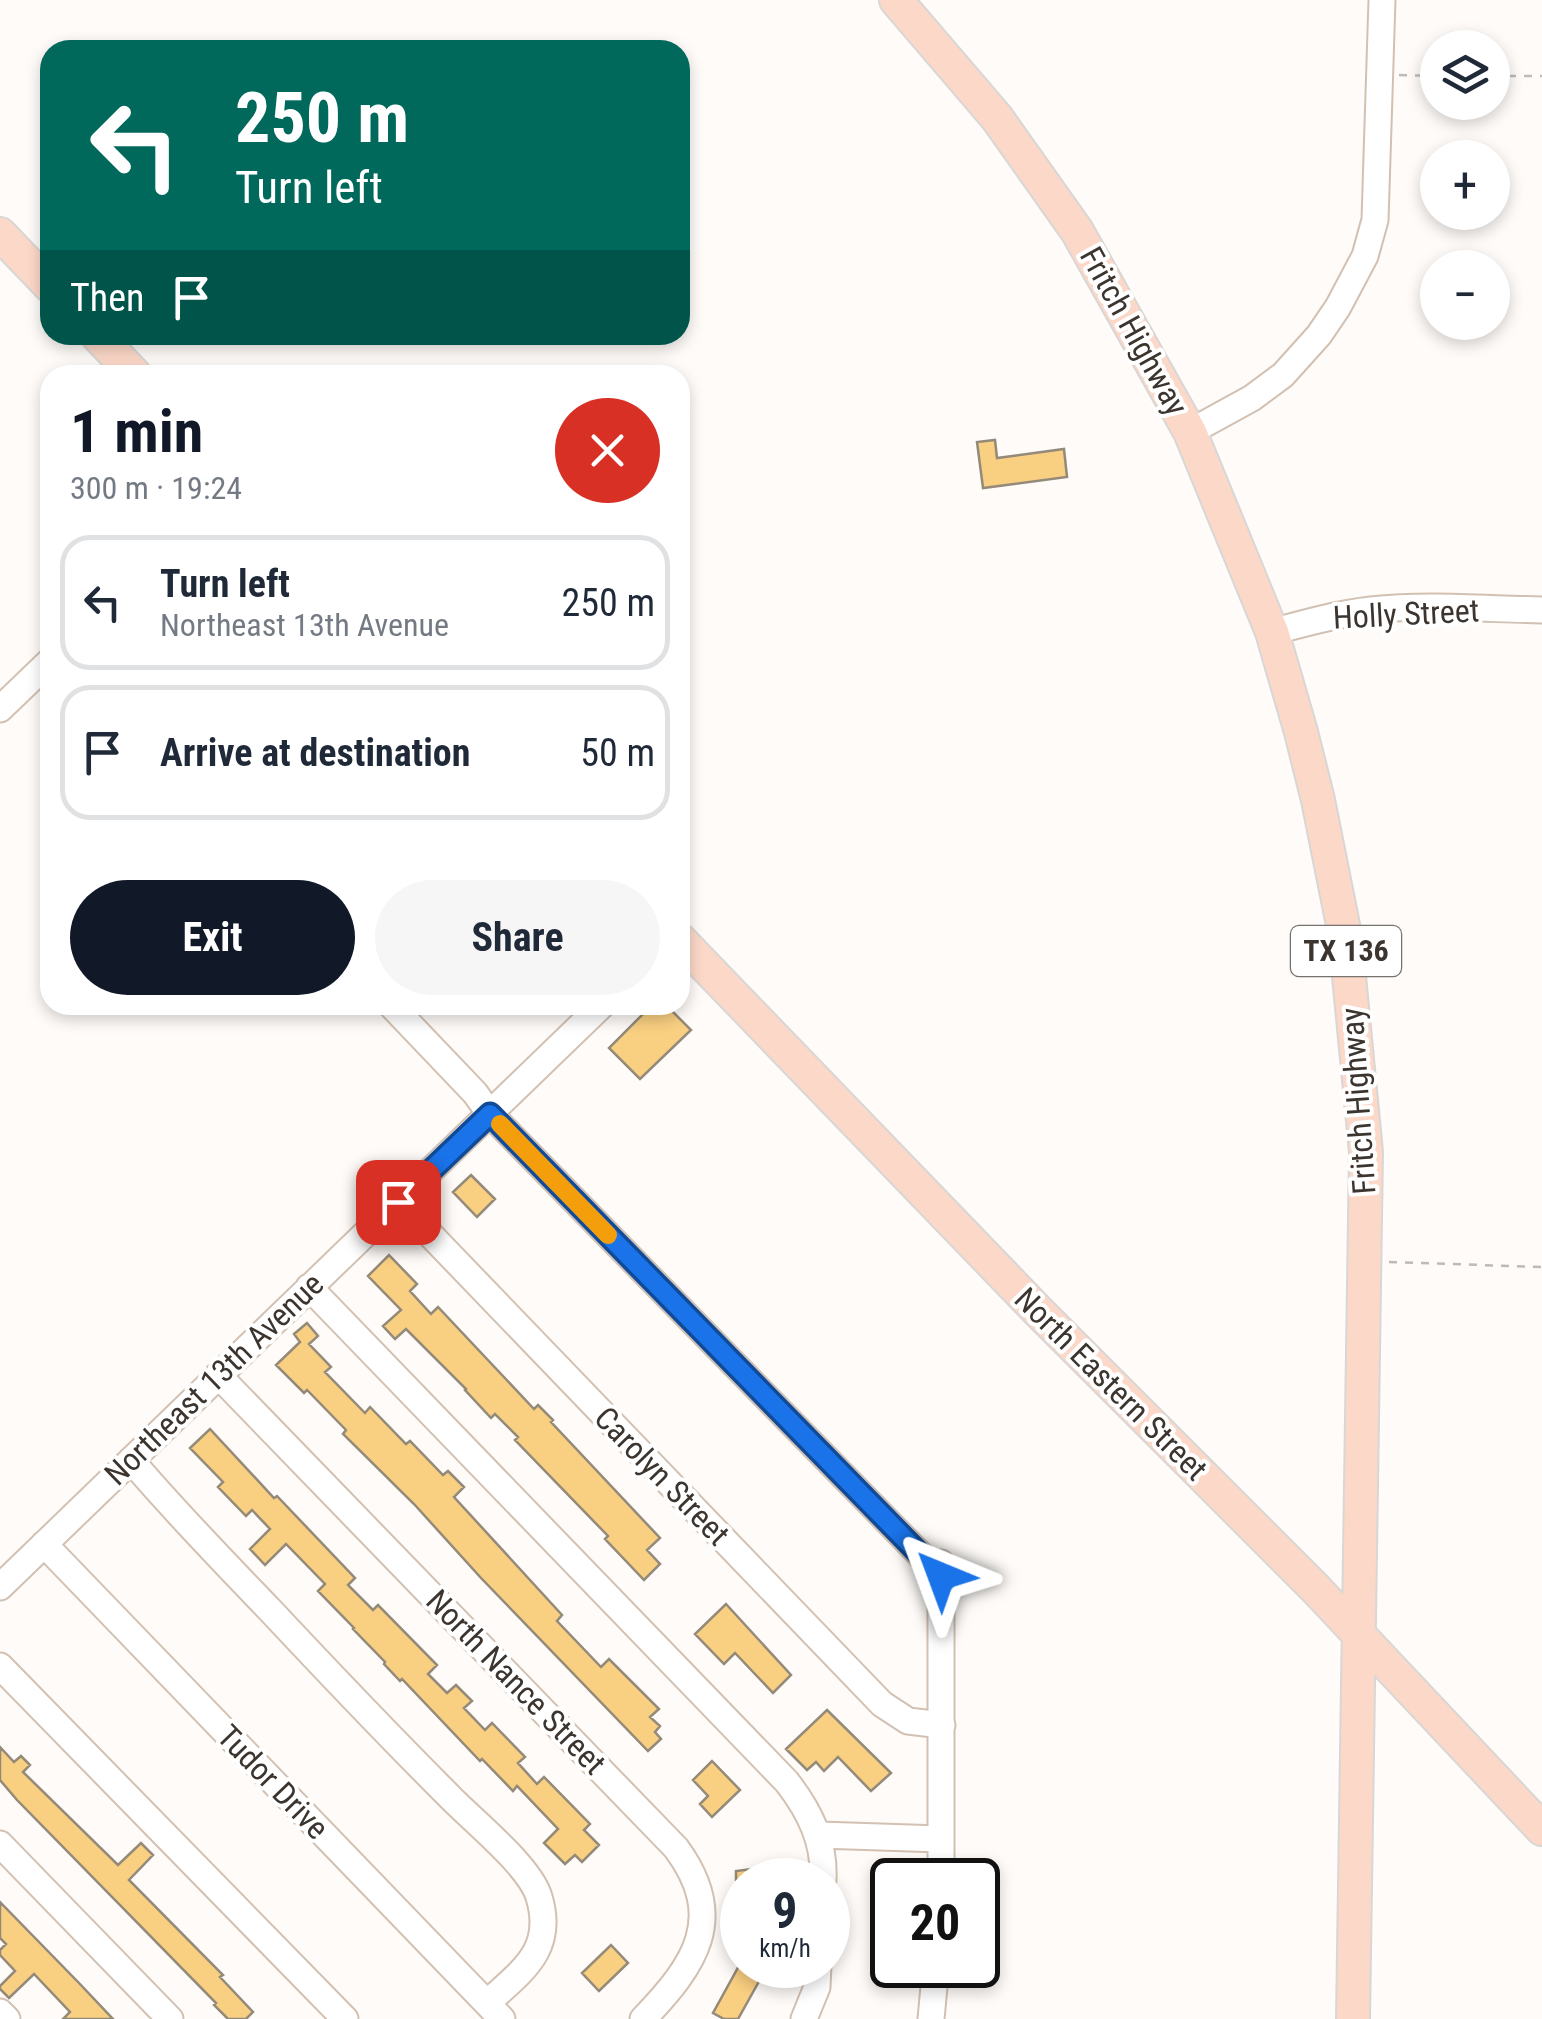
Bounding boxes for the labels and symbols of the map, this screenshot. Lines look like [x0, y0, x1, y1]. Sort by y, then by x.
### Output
street label: Fritch Highway [1072, 240, 1196, 422]
street label: Holly Street [1332, 591, 1480, 637]
road number: TX 136 [1291, 926, 1401, 976]
street label: Fritch Highway [1333, 1007, 1383, 1195]
pin [356, 1160, 441, 1245]
street label: Northeast 13th Avenue [97, 1265, 331, 1493]
street label: North Eastern Street [1007, 1280, 1215, 1488]
street label: Carolyn Street [587, 1399, 737, 1553]
position arrow [889, 1524, 993, 1628]
street label: North Nance Street [418, 1582, 614, 1782]
street label: Tudor Drive [209, 1717, 337, 1847]
speed limit sign: 20 [870, 1858, 1000, 1988]

